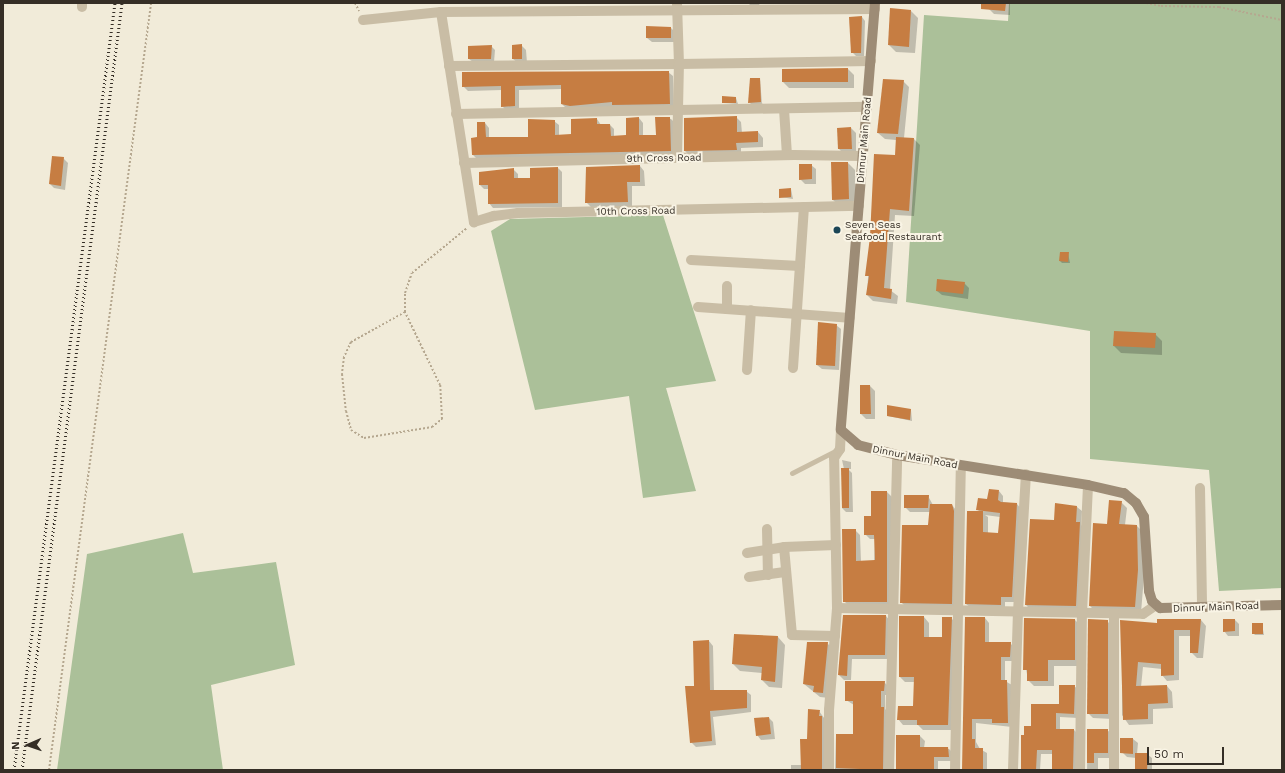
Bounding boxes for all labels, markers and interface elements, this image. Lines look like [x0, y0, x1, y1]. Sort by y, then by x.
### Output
street label: Dinnur Main Road [854, 96, 874, 184]
street label: 9th Cross Road [626, 151, 702, 165]
street label: 10th Cross Road [596, 204, 676, 218]
place label: Seven Seas Seafood Restaurant [845, 218, 942, 242]
marker: Seven Seas Seafood Restaurant [832, 225, 842, 235]
street label: Dinnur Main Road [871, 443, 959, 471]
street label: Dinnur Main Road [1172, 599, 1260, 615]
north arrow [8, 725, 48, 765]
scale bar [1149, 739, 1226, 765]
text: N [9, 741, 22, 750]
text: 50 m [1154, 747, 1184, 761]

